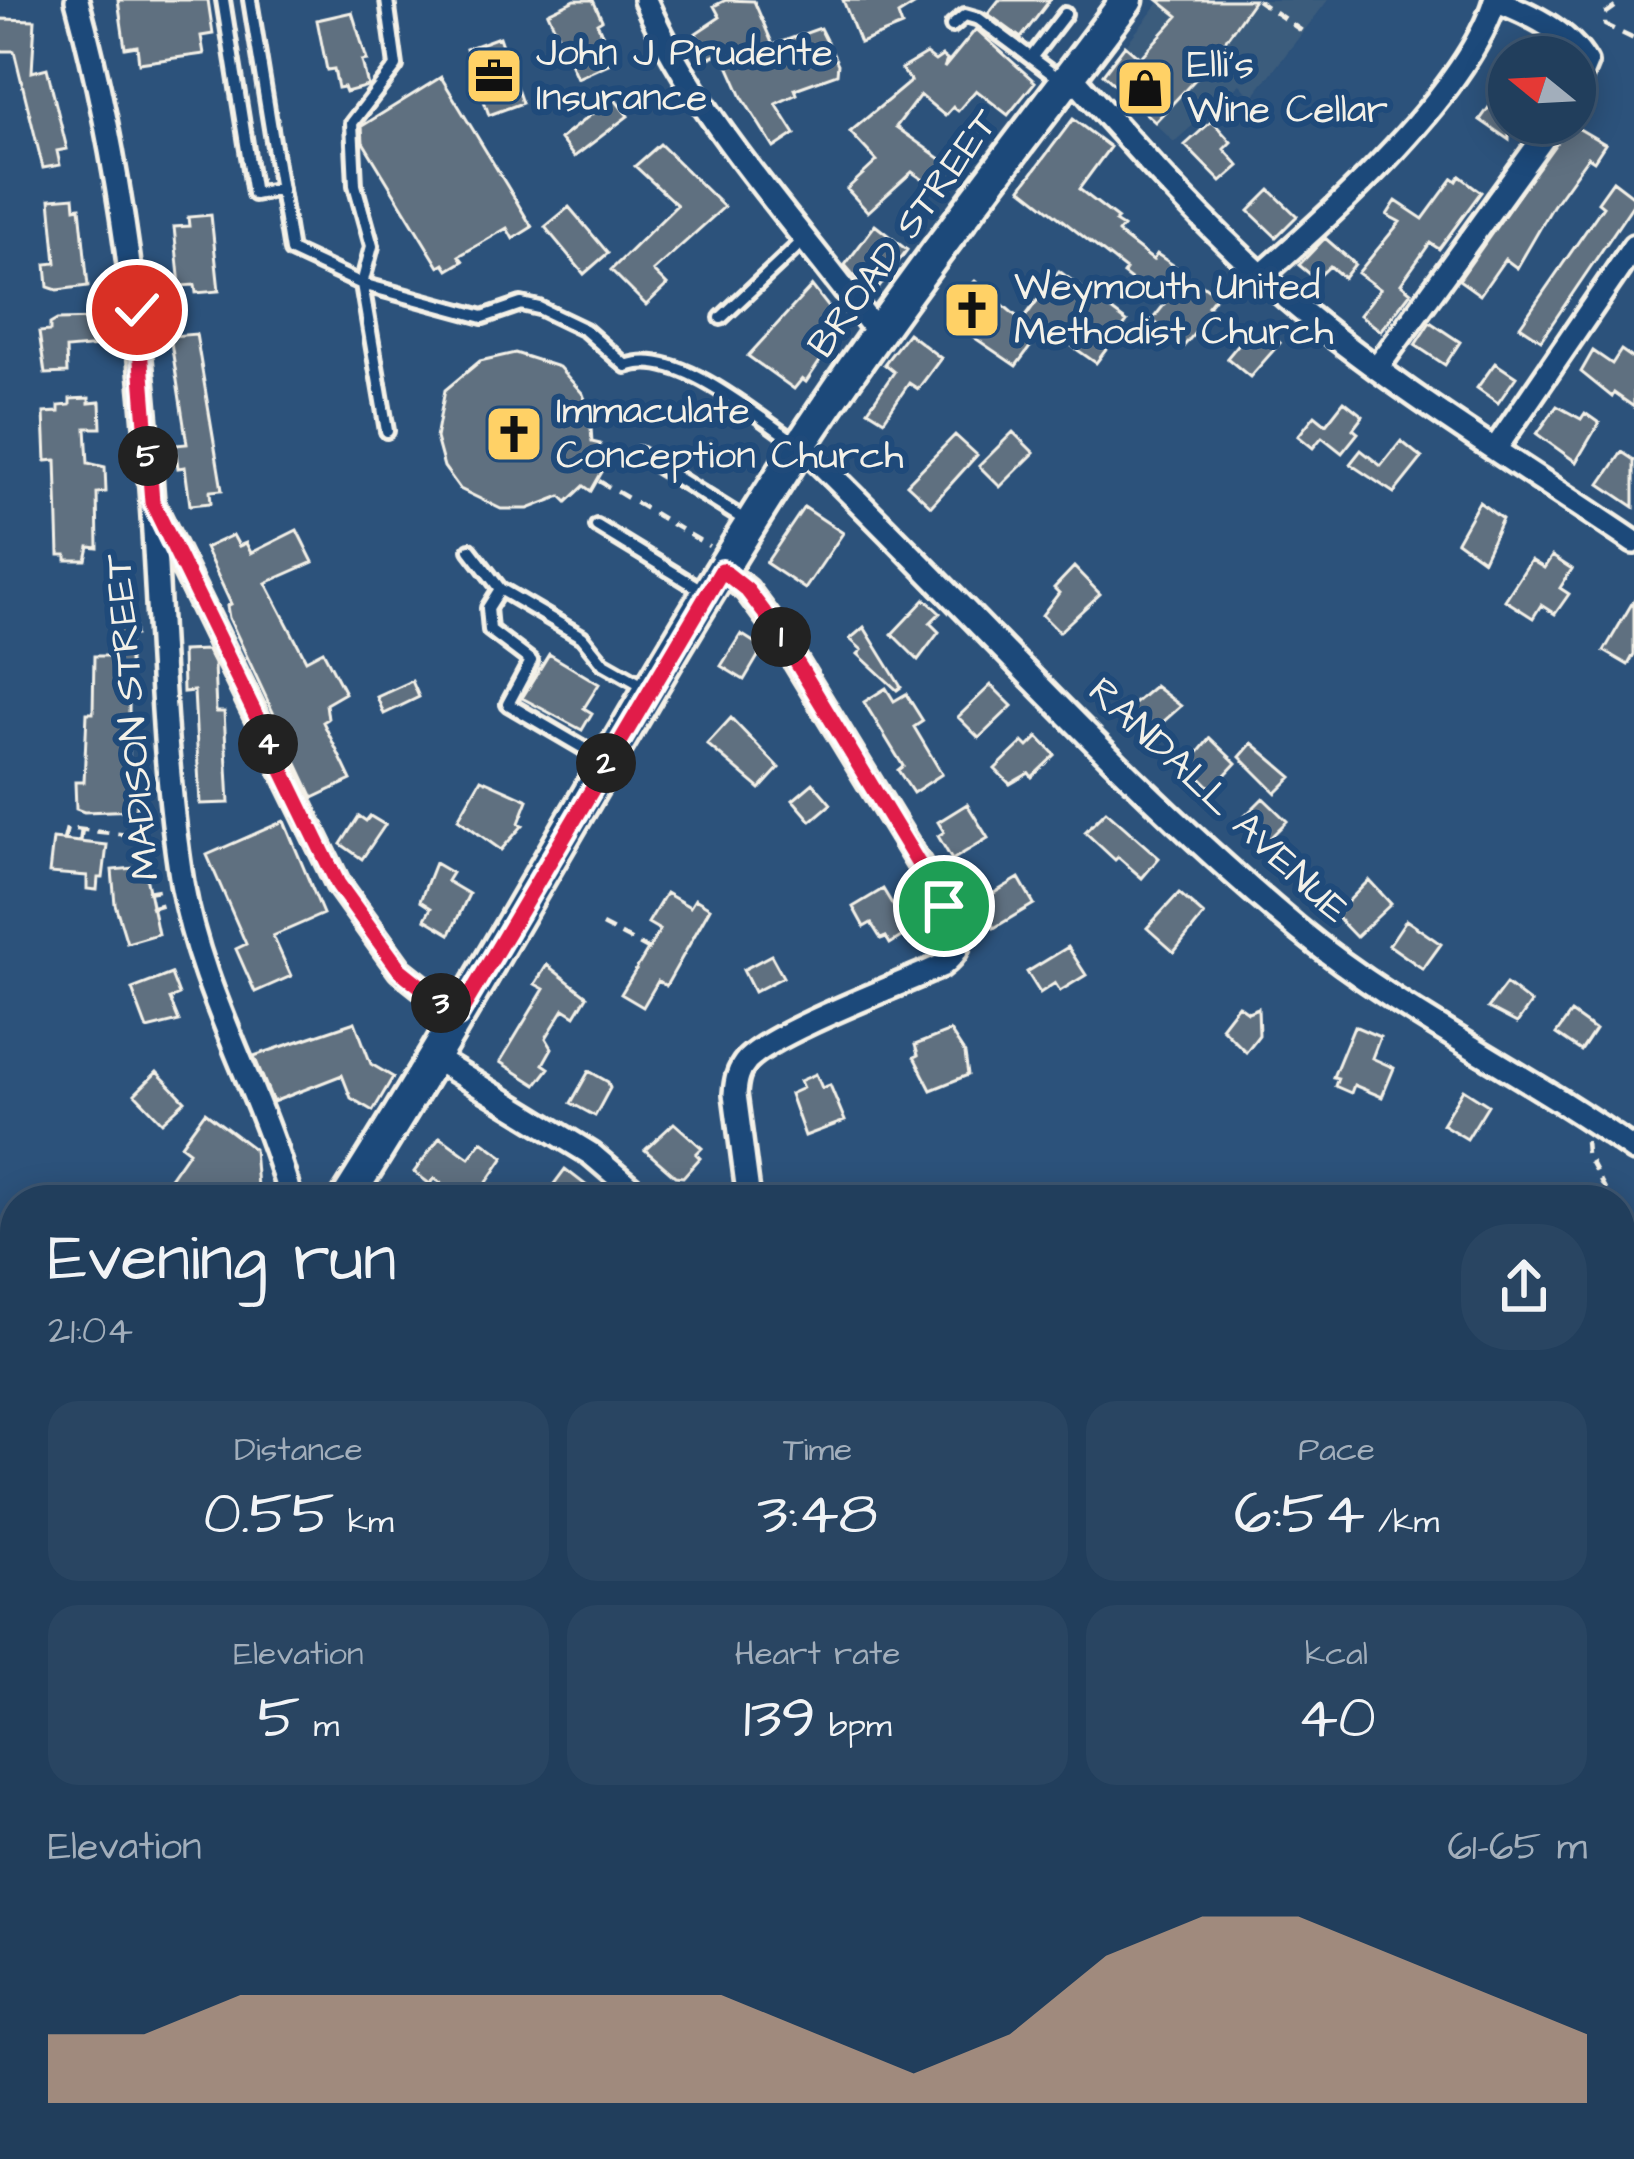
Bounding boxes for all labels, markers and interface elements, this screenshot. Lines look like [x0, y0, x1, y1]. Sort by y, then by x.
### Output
place label: John J Prudente Insurance [536, 27, 833, 126]
north arrow [1488, 36, 1596, 144]
map controls [1488, 36, 1596, 144]
place label: Elli's Wine Cellar [1187, 39, 1388, 138]
office icon: John J Prudente Insurance [463, 45, 525, 107]
shop icon: Elli's Wine Cellar [1114, 57, 1176, 119]
street label: BROAD STREET [795, 98, 1013, 369]
pin [86, 259, 188, 361]
place label: Weymouth United Methodist Church [1014, 261, 1333, 360]
icon: check [104, 277, 170, 343]
church icon: Weymouth United Methodist Church [941, 279, 1003, 341]
place label: Immaculate Conception Church [556, 385, 904, 484]
church icon: Immaculate Conception Church [483, 403, 545, 465]
pin: 5 [118, 426, 178, 486]
text: 5 [136, 433, 160, 479]
street label: MADISON STREET [92, 551, 174, 882]
pin: 1 [751, 607, 811, 667]
text: 1 [779, 614, 783, 660]
street label: RANDALL AVENUE [1076, 666, 1360, 936]
pin: 4 [238, 714, 298, 774]
text: 4 [257, 721, 279, 767]
pin: 2 [576, 733, 636, 793]
text: 2 [597, 740, 615, 786]
pin [893, 855, 995, 957]
icon: arrive [911, 873, 977, 939]
pin: 3 [411, 973, 471, 1033]
text: 3 [433, 980, 449, 1026]
text: Evening run [48, 1214, 396, 1306]
button: share [1461, 1224, 1587, 1350]
text: 21:04 [48, 1305, 133, 1359]
text: Distance [234, 1427, 363, 1473]
text: Time [783, 1427, 852, 1473]
text: Pace [1298, 1427, 1375, 1473]
text: 0.55 [203, 1473, 335, 1556]
text: 3:48 [757, 1473, 878, 1556]
text: 6:54 [1234, 1473, 1365, 1556]
text: km [335, 1499, 394, 1545]
text: /km [1365, 1499, 1439, 1545]
text: Elevation [234, 1631, 363, 1677]
text: Heart rate [735, 1631, 900, 1677]
text: kcal [1305, 1631, 1368, 1677]
text: 5 [258, 1677, 300, 1760]
text: 139 [743, 1677, 816, 1760]
text: 40 [1297, 1677, 1376, 1760]
text: m [300, 1703, 339, 1749]
text: bpm [816, 1703, 892, 1749]
text: Elevation [48, 1821, 202, 1875]
text: 61–65 m [1447, 1821, 1587, 1875]

